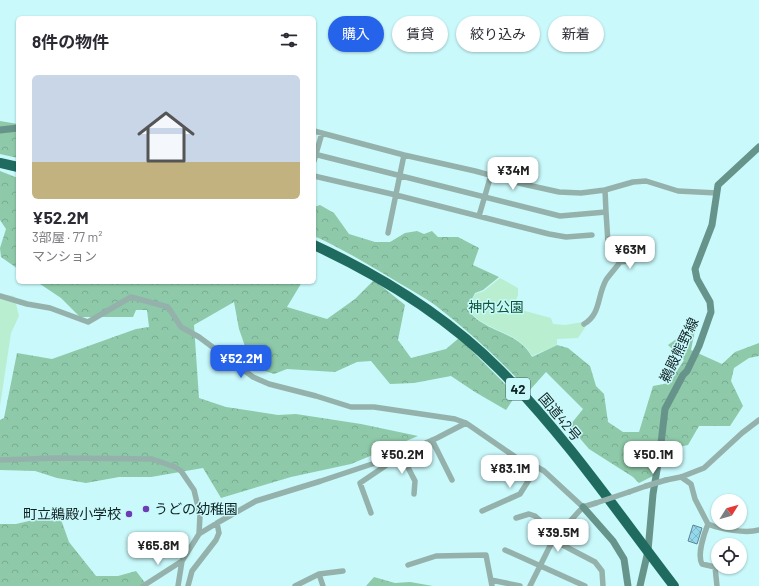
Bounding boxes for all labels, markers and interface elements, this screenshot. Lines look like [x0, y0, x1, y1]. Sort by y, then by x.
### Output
chip: 購入 [328, 16, 384, 52]
chip: 賃貸 [392, 16, 448, 52]
chip: 絞り込み [456, 16, 540, 52]
chip: 新着 [548, 16, 604, 52]
icon: filters [278, 29, 300, 51]
text: 8件の物件 [32, 31, 109, 51]
icon: home [130, 101, 202, 173]
pin: ¥34M [489, 157, 537, 191]
text: ¥34M [496, 162, 530, 178]
text: ¥52.2M [32, 207, 89, 227]
text: 3部屋 · 77 m² [32, 229, 103, 245]
pin: ¥63M [606, 236, 654, 270]
text: ¥63M [614, 241, 646, 257]
text: マンション [32, 248, 97, 264]
park label: 神内公園 [468, 298, 524, 315]
street label: 鵜殿熊野線 [656, 315, 702, 385]
pin: ¥52.2M [208, 345, 274, 379]
text: ¥52.2M [219, 350, 263, 366]
road number: 42 [506, 378, 530, 400]
street label: 国道42号 [535, 389, 585, 444]
pin: ¥50.2M [369, 441, 435, 475]
pin: ¥50.1M [620, 441, 686, 475]
text: ¥50.2M [380, 446, 424, 462]
text: ¥50.1M [633, 446, 673, 462]
pin: ¥83.1M [477, 455, 543, 489]
text: ¥83.1M [490, 460, 530, 476]
north arrow [711, 494, 747, 530]
map controls [711, 494, 747, 574]
place label: うどの幼稚園 [154, 500, 238, 517]
marker: うどの幼稚園 [141, 504, 151, 514]
place label: 町立鵜殿小学校 [23, 505, 121, 522]
marker: 町立鵜殿小学校 [124, 509, 134, 519]
pin: ¥39.5M [525, 519, 591, 553]
text: ¥39.5M [537, 524, 579, 540]
pin: ¥65.8M [125, 532, 191, 566]
text: ¥65.8M [137, 537, 179, 553]
button: locate [711, 538, 747, 574]

